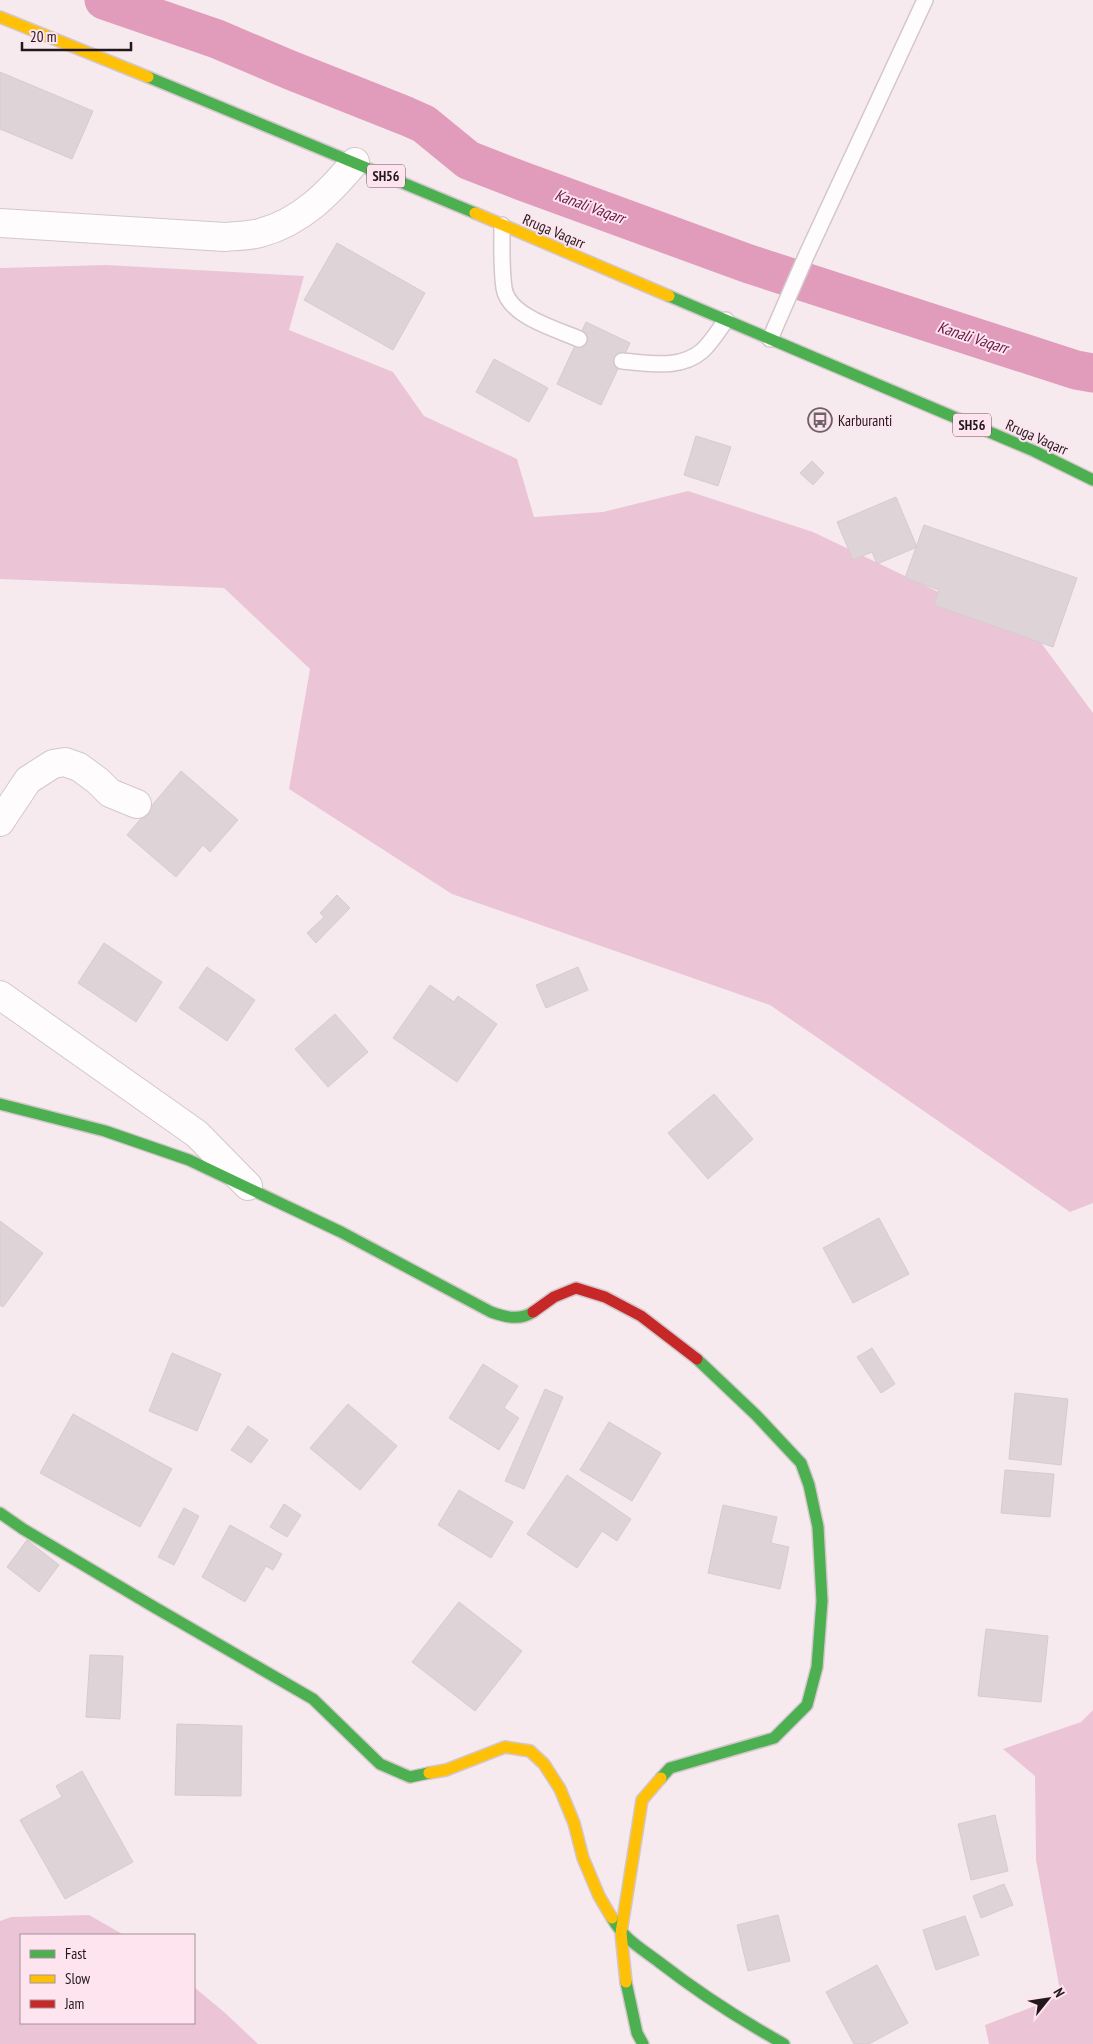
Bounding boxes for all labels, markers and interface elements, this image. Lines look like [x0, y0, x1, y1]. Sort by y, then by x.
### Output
scale bar [22, 20, 131, 52]
text: 20 m [30, 27, 56, 46]
road number: SH56 [367, 165, 405, 188]
water label: Kanali Vaqarr [552, 184, 630, 229]
street label: Rruga Vaqarr [520, 209, 589, 253]
water label: Kanali Vaqarr [935, 316, 1013, 359]
bus stop icon: Karburanti [807, 407, 833, 433]
place label: Karburanti [838, 411, 892, 430]
road number: SH56 [953, 414, 991, 436]
street label: Rruga Vaqarr [1003, 415, 1072, 459]
legend [20, 1934, 195, 2024]
text: Fast [65, 1944, 86, 1963]
text: Slow [65, 1969, 90, 1988]
north arrow [1023, 1974, 1073, 2024]
text: N [1050, 1985, 1069, 2000]
text: Jam [64, 1994, 84, 2013]

